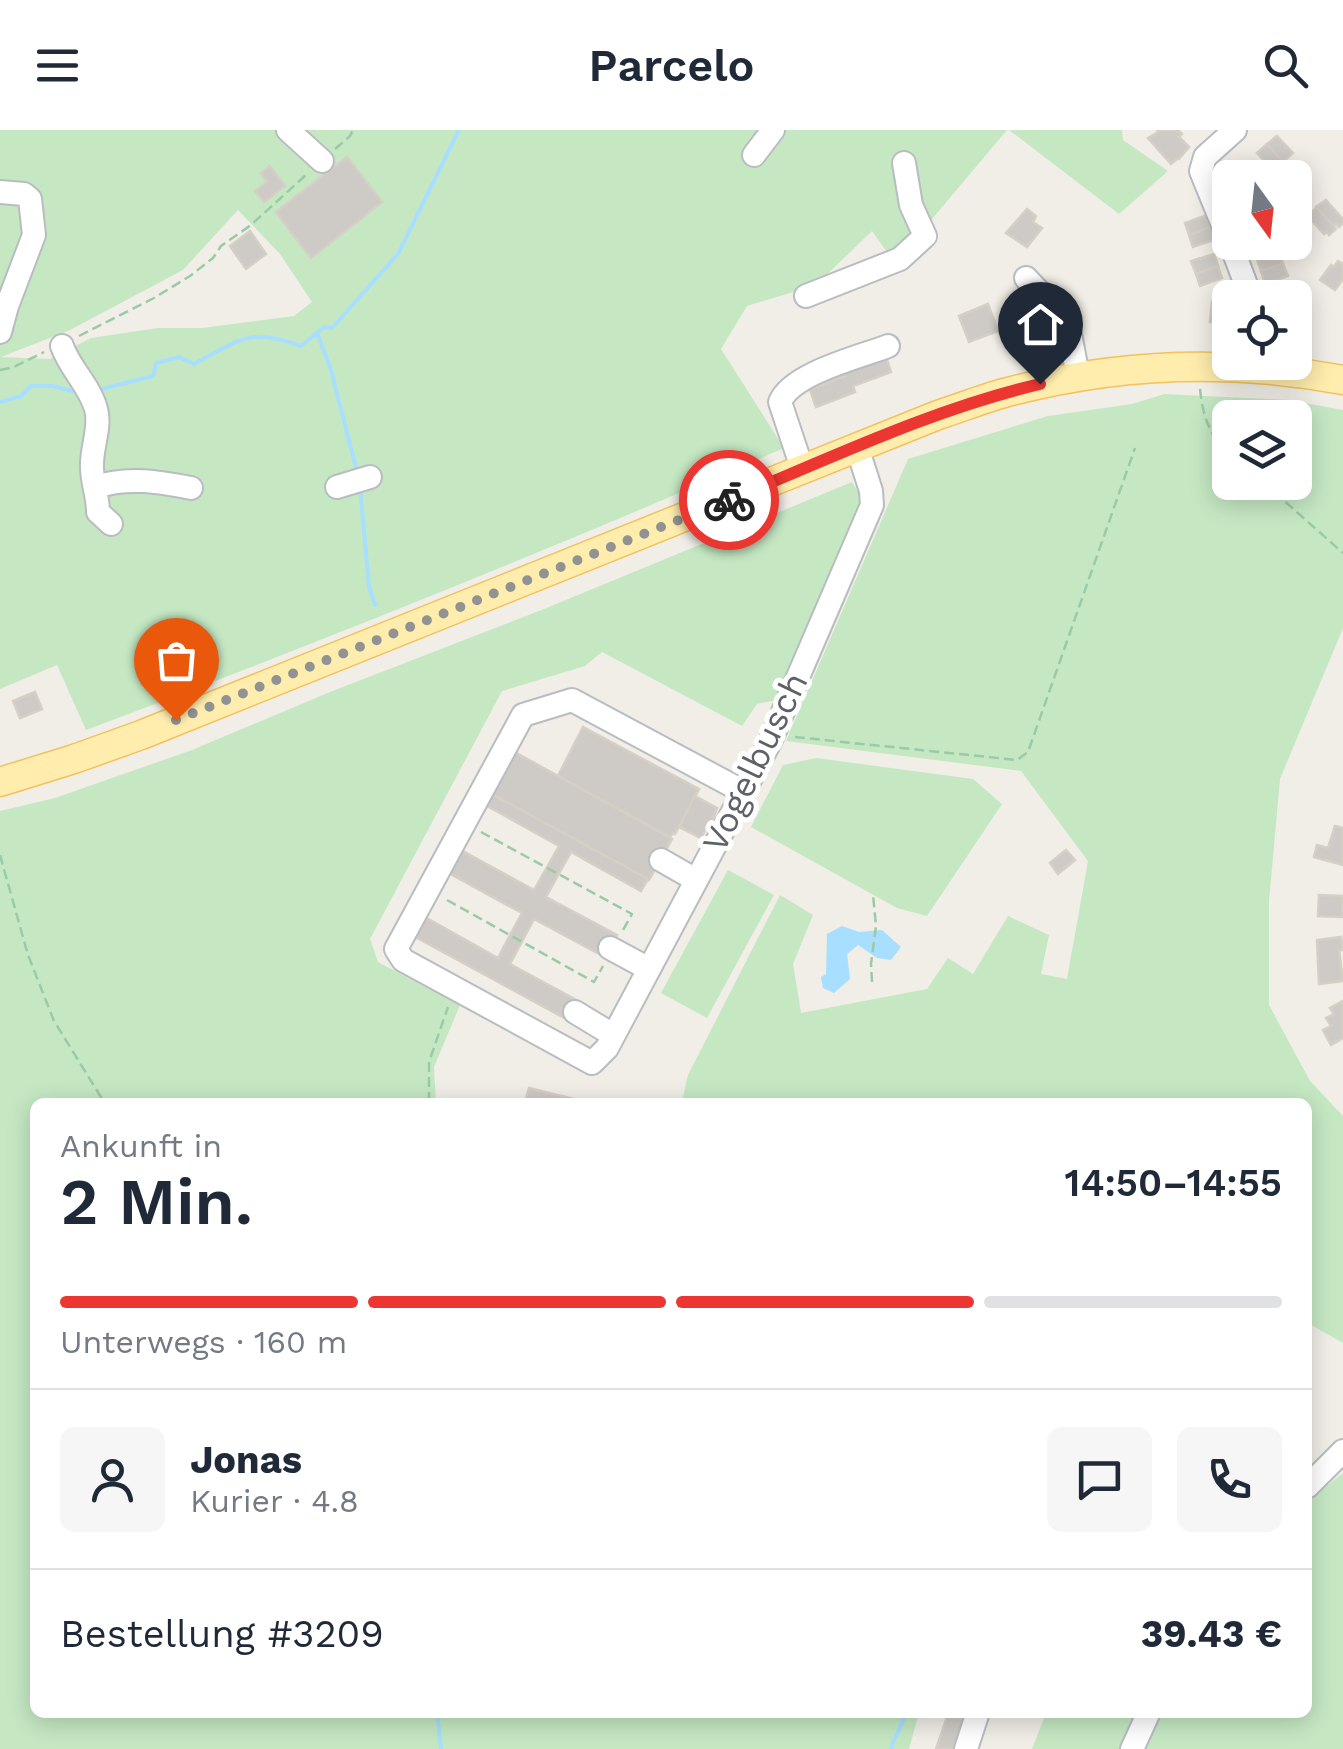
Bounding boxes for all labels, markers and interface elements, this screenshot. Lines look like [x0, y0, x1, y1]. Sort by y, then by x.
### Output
icon: menu [30, 38, 85, 93]
icon: search [1258, 38, 1313, 93]
text: Parcelo [588, 39, 755, 92]
north arrow [1212, 160, 1312, 260]
map controls [1212, 160, 1312, 500]
button: locate [1212, 280, 1312, 380]
pin [998, 282, 1083, 385]
icon: home [1013, 297, 1068, 352]
button: layers [1212, 400, 1312, 500]
courier [679, 450, 779, 550]
icon: bike [702, 473, 757, 528]
pin [134, 618, 219, 721]
icon: bag [149, 633, 204, 688]
street label: Vogelbusch [693, 665, 817, 859]
text: Ankunft in [60, 1127, 222, 1165]
text: 14:50–14:55 [1065, 1161, 1282, 1205]
text: 2 Min. [60, 1164, 253, 1240]
text: Unterwegs · 160 m [60, 1323, 347, 1361]
button: person [60, 1427, 165, 1532]
button: chat [1047, 1427, 1152, 1532]
button: phone [1177, 1427, 1282, 1532]
text: Jonas [190, 1438, 302, 1482]
text: Kurier · 4.8 [190, 1482, 359, 1520]
text: Bestellung #3209 [60, 1612, 384, 1656]
text: 39.43 € [1141, 1612, 1282, 1656]

